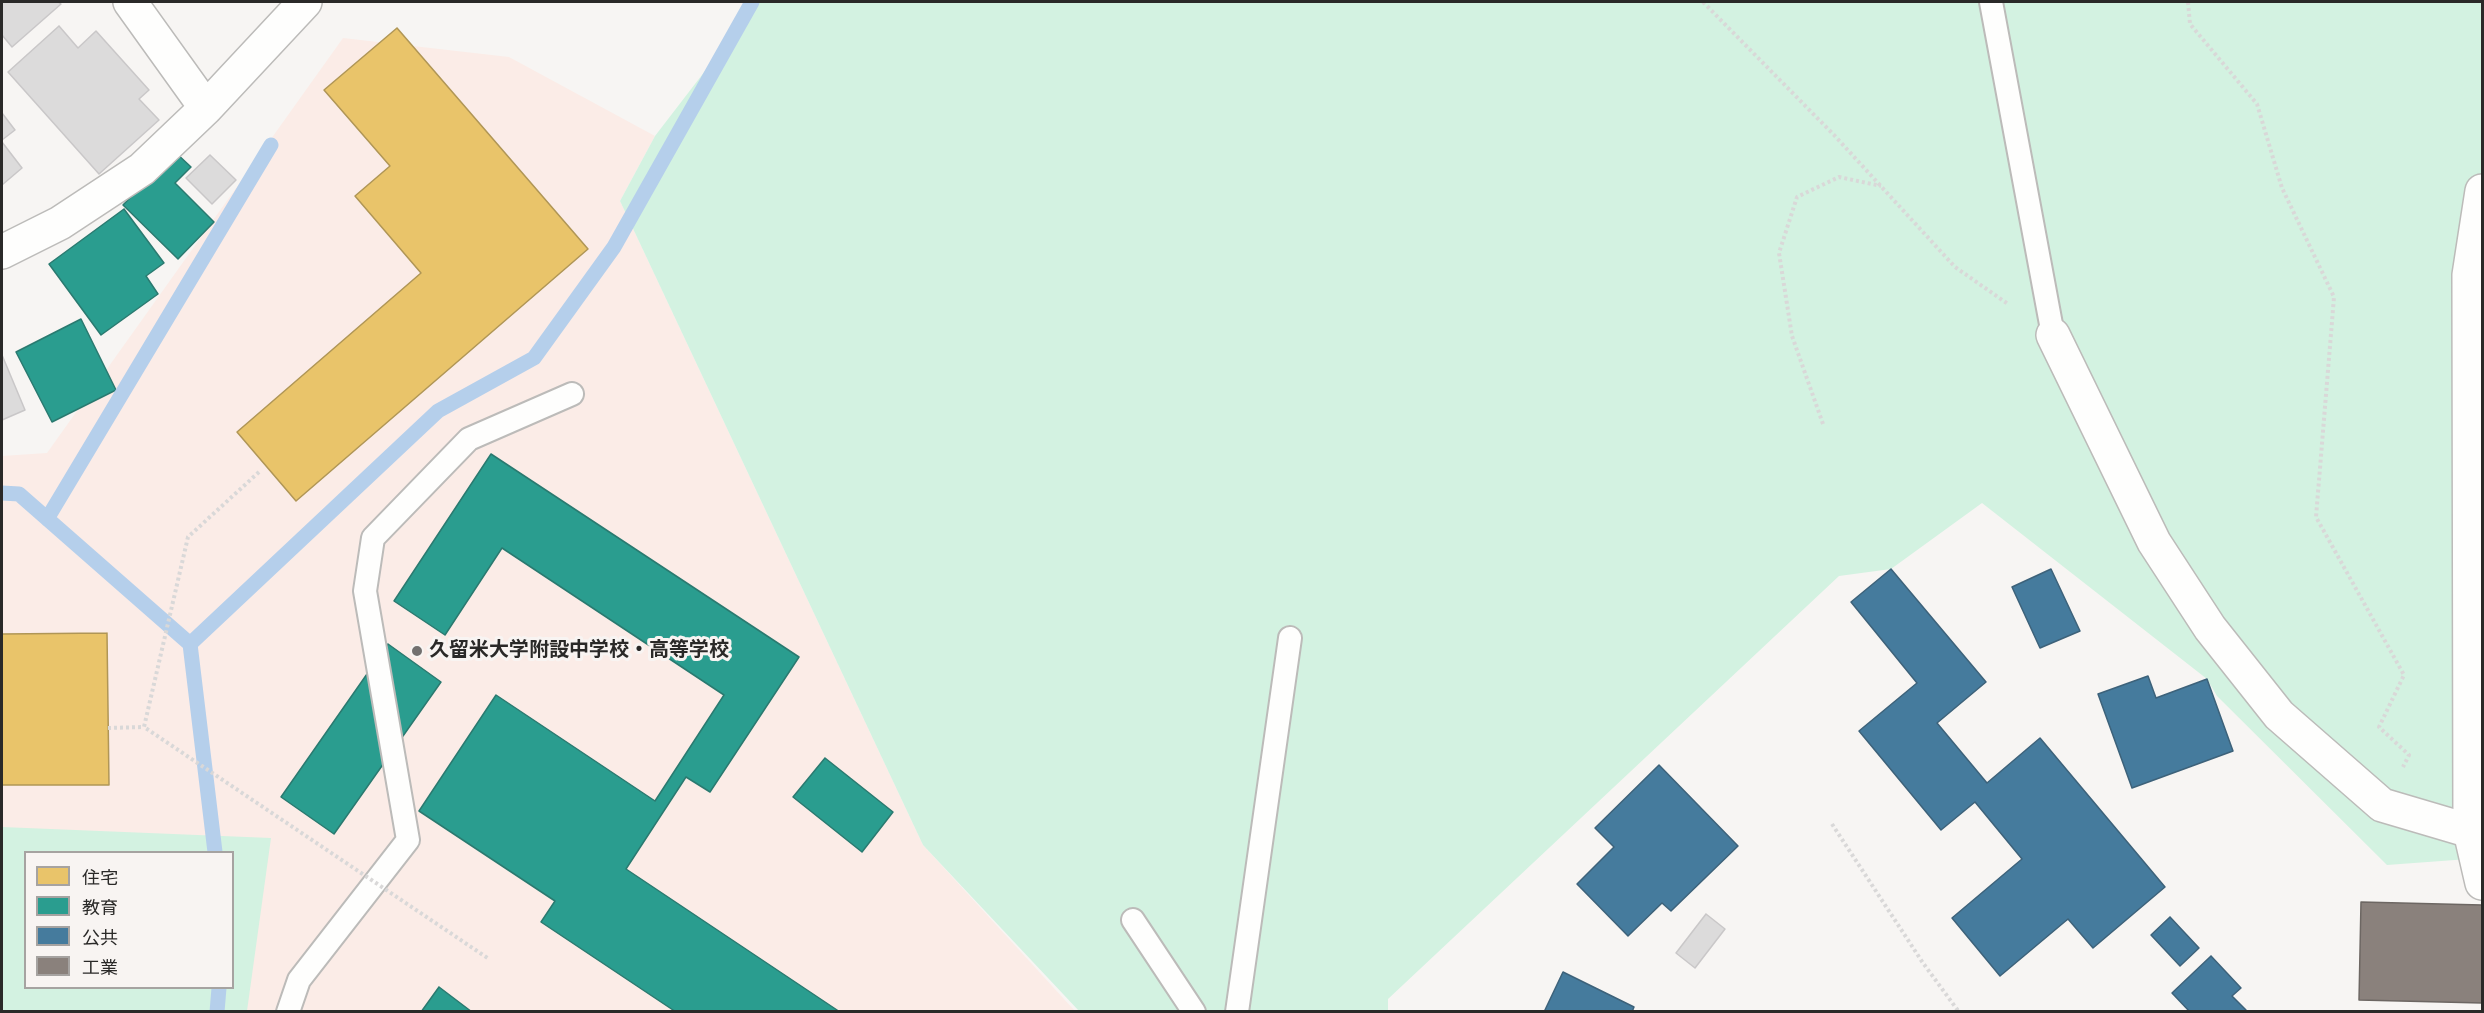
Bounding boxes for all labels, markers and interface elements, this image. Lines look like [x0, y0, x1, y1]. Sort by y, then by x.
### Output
place label: 久留米大学附設中学校・高等学校 [429, 639, 729, 663]
marker: 久留米大学附設中学校・高等学校 [410, 644, 424, 658]
legend [24, 851, 234, 989]
text: 住宅 [82, 867, 118, 888]
text: 教育 [82, 897, 118, 918]
text: 公共 [82, 927, 118, 948]
text: 工業 [82, 957, 118, 978]

